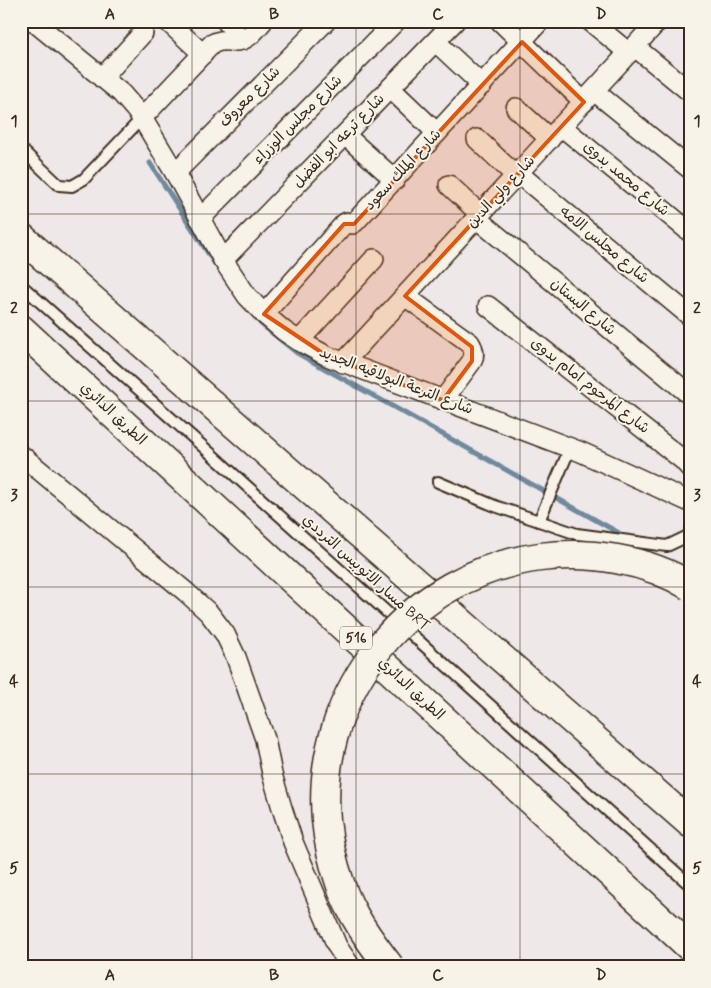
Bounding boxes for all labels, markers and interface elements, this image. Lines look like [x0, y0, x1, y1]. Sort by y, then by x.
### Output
text: A [105, 4, 115, 25]
text: B [269, 4, 279, 25]
text: C [432, 4, 444, 25]
text: D [595, 4, 607, 25]
street label: شارع معروف [215, 62, 285, 132]
street label: شارع مجلس الوزراء [249, 71, 347, 169]
street label: شارع ترعه ابو الفضل [289, 89, 389, 193]
text: 1 [10, 111, 18, 132]
text: 1 [693, 111, 701, 132]
street label: شارع الملك سعود [360, 125, 446, 215]
street label: شارع محمد بدوى [579, 137, 673, 221]
street label: شارع ولي الدين [462, 151, 541, 234]
street label: شارع مجلس الامه [555, 202, 653, 288]
street label: شارع البستان [546, 274, 620, 340]
text: 2 [10, 298, 18, 319]
text: 2 [693, 298, 701, 319]
street label: شارع المرحوم امام بدوى [526, 333, 654, 440]
street label: شارع الترعة البولاقيه الجديد [316, 342, 476, 420]
street label: الطريق الدائري [76, 378, 150, 450]
text: 3 [10, 485, 18, 506]
text: 3 [693, 485, 701, 506]
street label: مسار الاتوبيس الترددي BRT [298, 510, 434, 636]
road number: 516 [340, 626, 372, 650]
street label: الطريق الدائري [374, 653, 448, 725]
text: 4 [9, 671, 19, 692]
text: 4 [692, 671, 702, 692]
text: 5 [9, 858, 19, 879]
text: 5 [692, 858, 702, 879]
text: A [105, 965, 115, 986]
text: B [269, 965, 279, 986]
text: C [432, 965, 444, 986]
text: D [595, 965, 607, 986]

